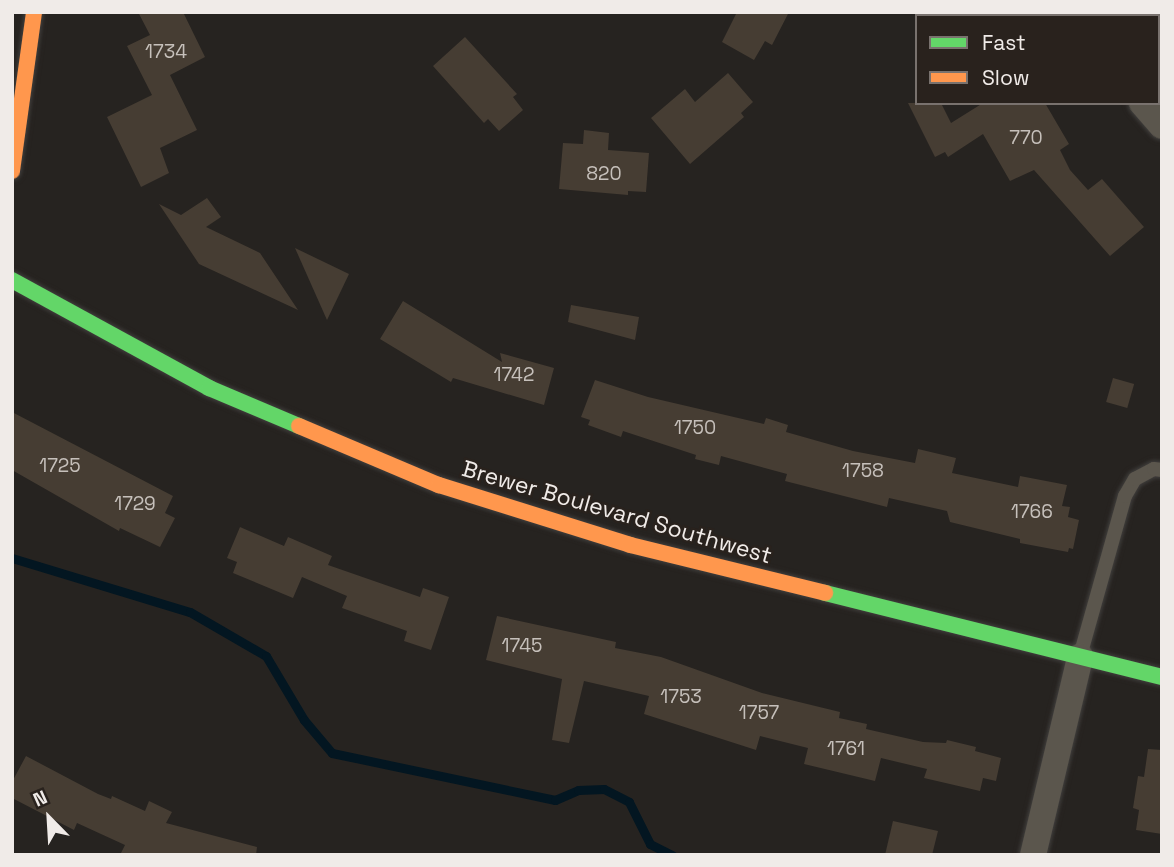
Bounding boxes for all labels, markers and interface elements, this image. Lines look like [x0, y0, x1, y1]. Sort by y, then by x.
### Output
legend [915, 14, 1160, 105]
text: Fast [982, 29, 1026, 56]
house number: 1734 [145, 41, 187, 63]
text: Slow [982, 64, 1030, 91]
house number: 770 [1009, 127, 1043, 149]
house number: 820 [586, 163, 622, 185]
house number: 1742 [494, 364, 534, 386]
house number: 1750 [674, 417, 716, 439]
street label: Brewer Boulevard Southwest [459, 454, 775, 570]
house number: 1725 [39, 455, 81, 477]
house number: 1758 [842, 460, 884, 482]
house number: 1729 [114, 493, 156, 515]
house number: 1766 [1011, 501, 1053, 523]
house number: 1745 [502, 635, 542, 657]
house number: 1753 [660, 686, 702, 708]
house number: 1757 [739, 702, 779, 724]
house number: 1761 [827, 738, 865, 760]
north arrow [14, 783, 84, 853]
text: N [29, 784, 51, 812]

